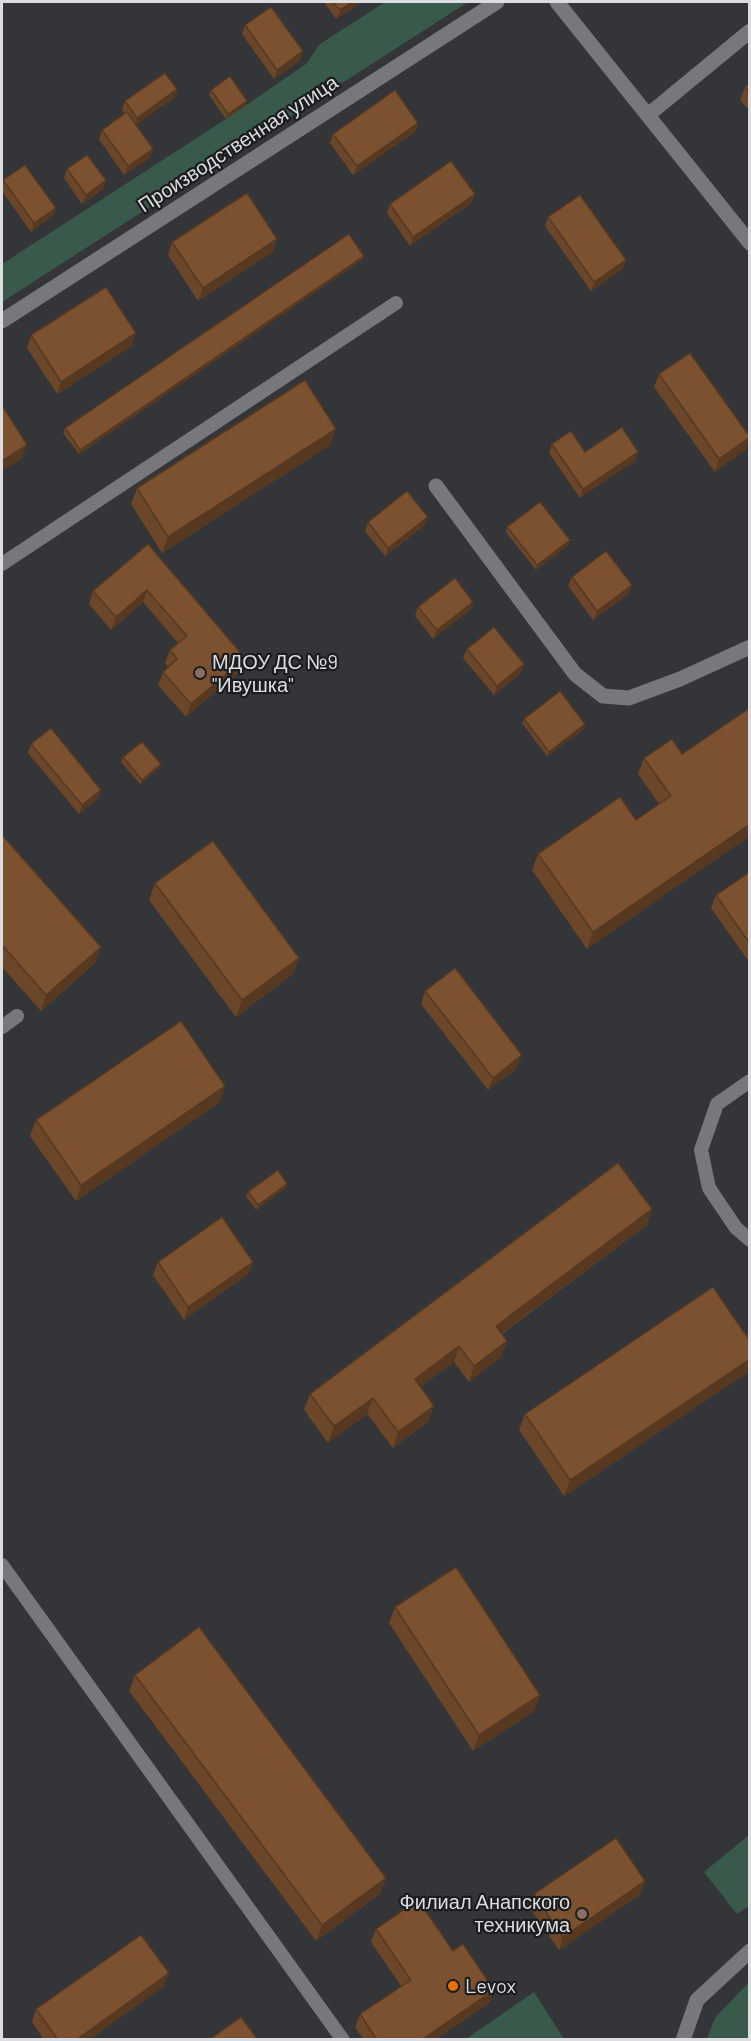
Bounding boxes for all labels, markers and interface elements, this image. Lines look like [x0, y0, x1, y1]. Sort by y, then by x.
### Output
street label: Производственная улица [134, 70, 342, 218]
place label: МДОУ ДС №9 "Ивушка" [212, 650, 338, 697]
marker: МДОУ ДС №9 "Ивушка" [193, 666, 207, 680]
place label: Филиал Анапского техникума [400, 1890, 570, 1937]
marker: Филиал Анапского техникума [575, 1907, 589, 1921]
place label: Levox [465, 1974, 516, 1998]
marker: Levox [446, 1979, 460, 1993]

